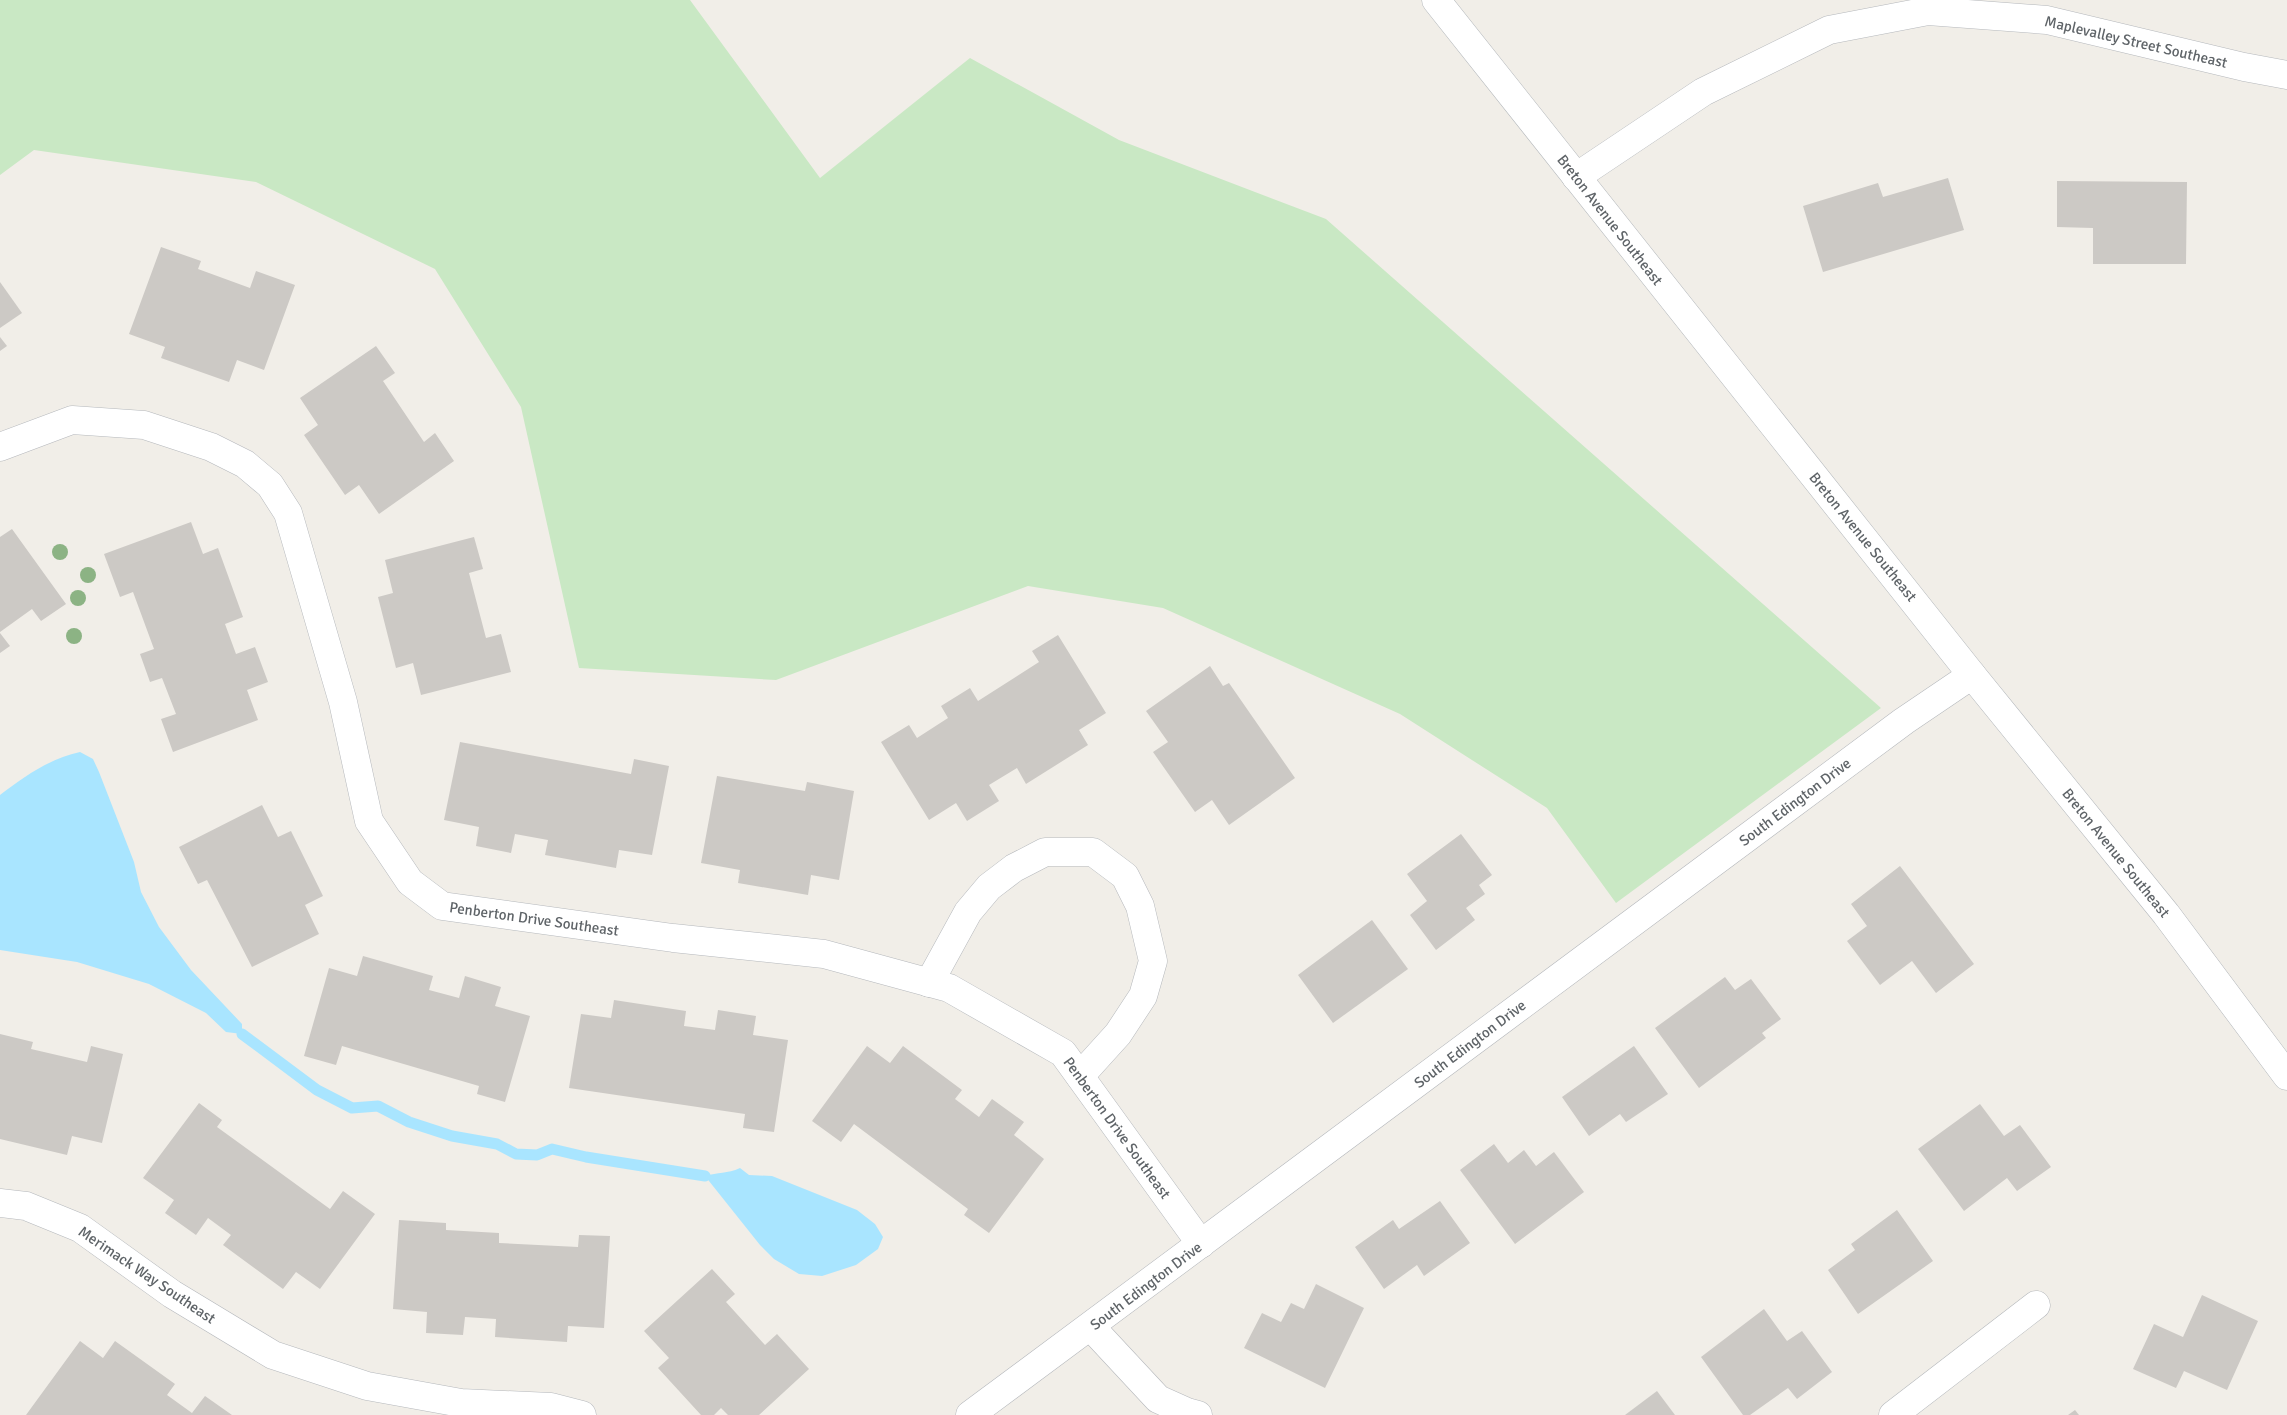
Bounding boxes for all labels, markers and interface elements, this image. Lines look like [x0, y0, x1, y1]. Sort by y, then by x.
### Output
street label: Maplevalley Street Southeast [2043, 12, 2229, 72]
street label: Breton Avenue Southeast [1553, 151, 1667, 289]
street label: Breton Avenue Southeast [1805, 469, 1921, 605]
street label: South Edington Drive [1736, 754, 1854, 850]
street label: Breton Avenue Southeast [2058, 785, 2174, 921]
street label: Penberton Drive Southeast [448, 898, 620, 940]
street label: South Edington Drive [1411, 996, 1529, 1092]
street label: Penberton Drive Southeast [1059, 1054, 1175, 1202]
street label: Merimack Way Southeast [75, 1222, 219, 1328]
street label: South Edington Drive [1087, 1238, 1205, 1334]

